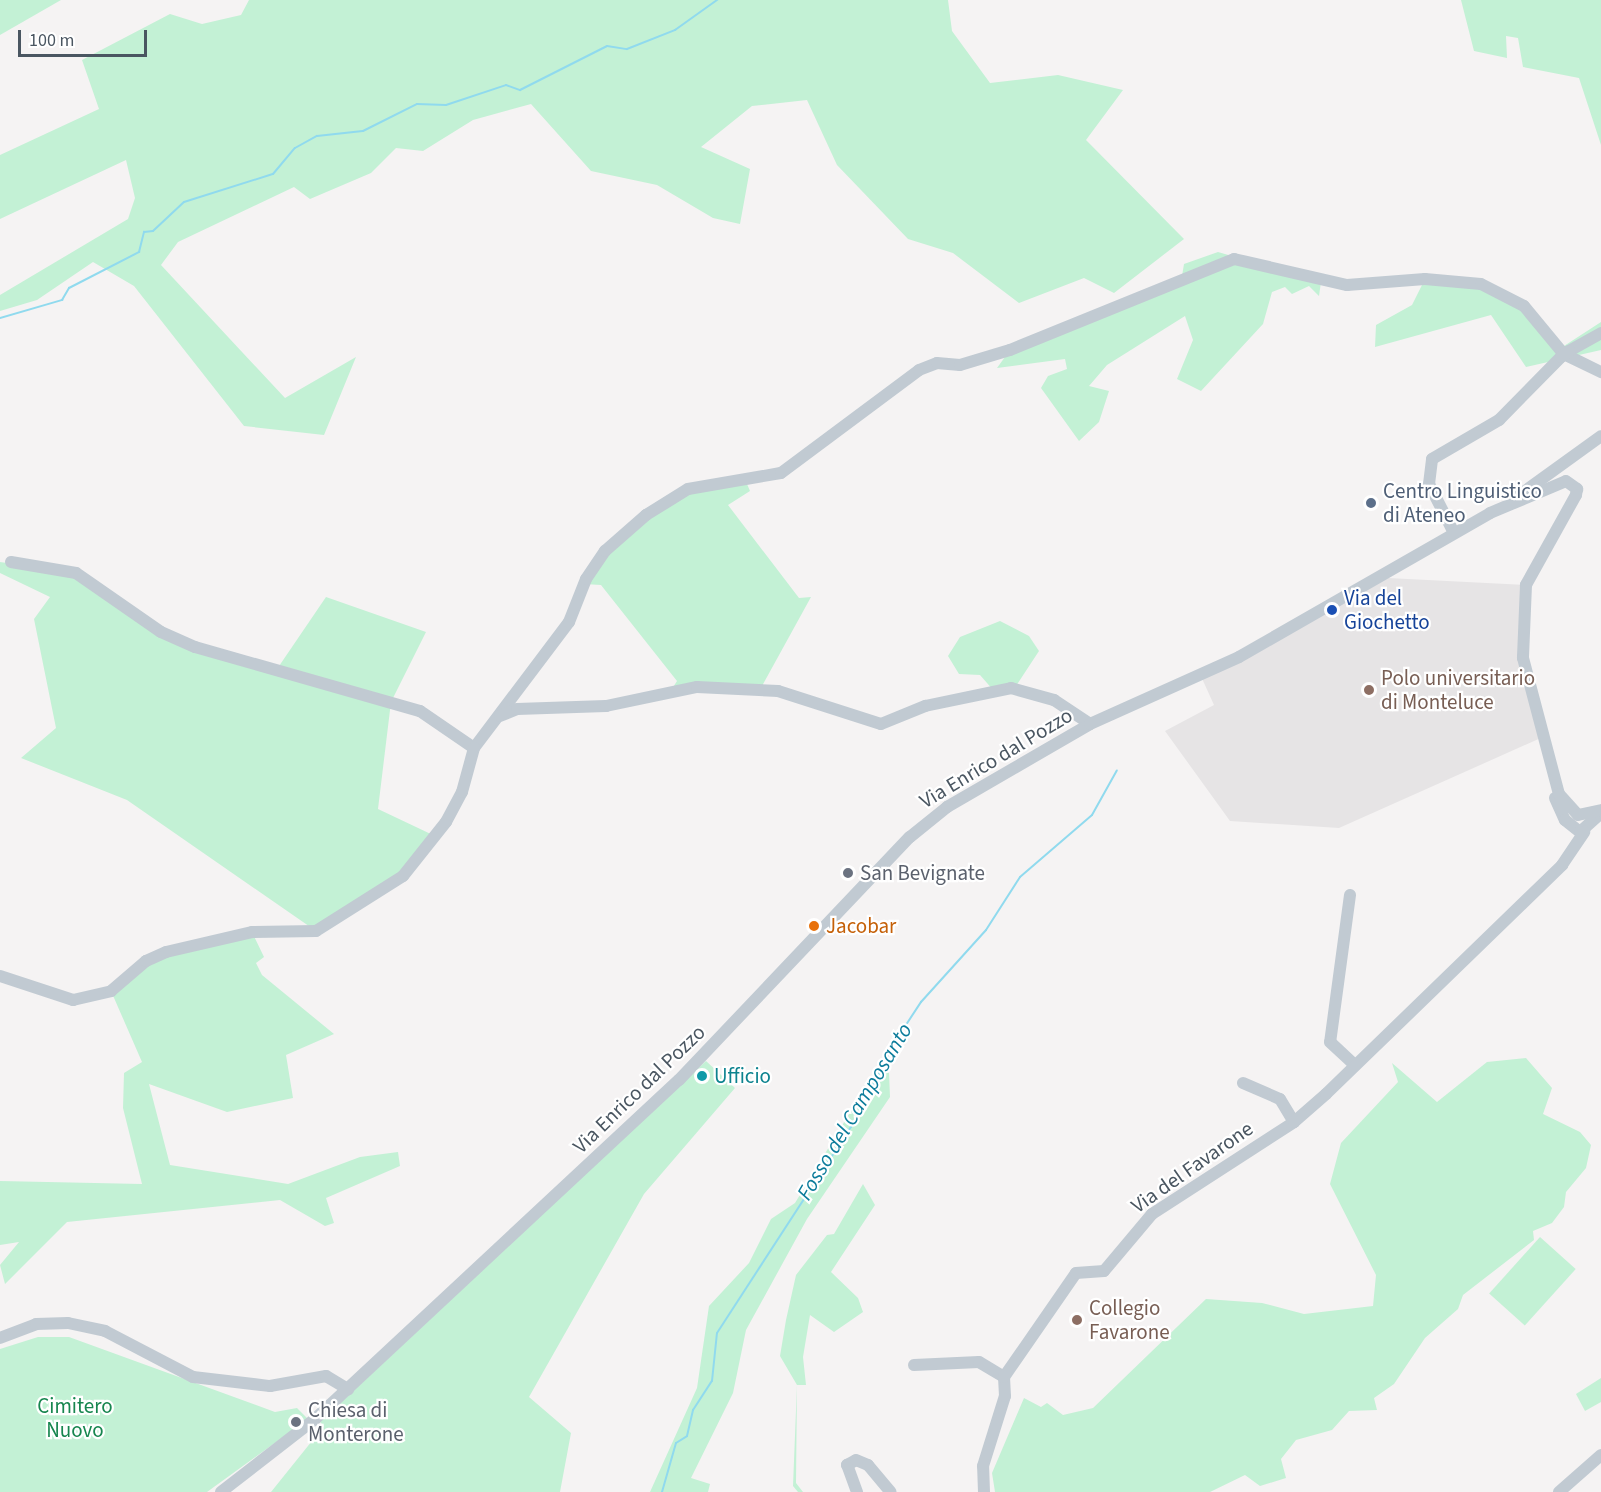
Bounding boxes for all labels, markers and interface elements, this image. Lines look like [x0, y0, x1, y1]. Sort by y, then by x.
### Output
scale bar [21, 18, 150, 56]
text: 100 m [29, 28, 74, 53]
place label: Centro Linguistico di Ateneo [1383, 478, 1542, 528]
marker: Centro Linguistico di Ateneo [1364, 496, 1378, 510]
place label: Via del Giochetto [1344, 585, 1430, 635]
marker: Via del Giochetto [1325, 603, 1339, 617]
place label: Polo universitario di Monteluce [1381, 665, 1535, 715]
marker: Polo universitario di Monteluce [1362, 683, 1376, 697]
street label: Via Enrico dal Pozzo [915, 702, 1077, 814]
place label: San Bevignate [860, 860, 985, 886]
marker: San Bevignate [841, 866, 855, 880]
place label: Jacobar [826, 913, 896, 939]
marker: Jacobar [807, 919, 821, 933]
water label: Fosso del Camposanto [792, 1019, 918, 1205]
street label: Via Enrico dal Pozzo [568, 1020, 710, 1158]
place label: Ufficio [714, 1063, 771, 1089]
marker: Ufficio [695, 1069, 709, 1083]
street label: Via del Favarone [1126, 1116, 1258, 1218]
place label: Collegio Favarone [1089, 1295, 1170, 1345]
marker: Collegio Favarone [1070, 1313, 1084, 1327]
park label: Cimitero Nuovo [37, 1393, 113, 1443]
place label: Chiesa di Monterone [308, 1397, 404, 1447]
marker: Chiesa di Monterone [289, 1415, 303, 1429]

